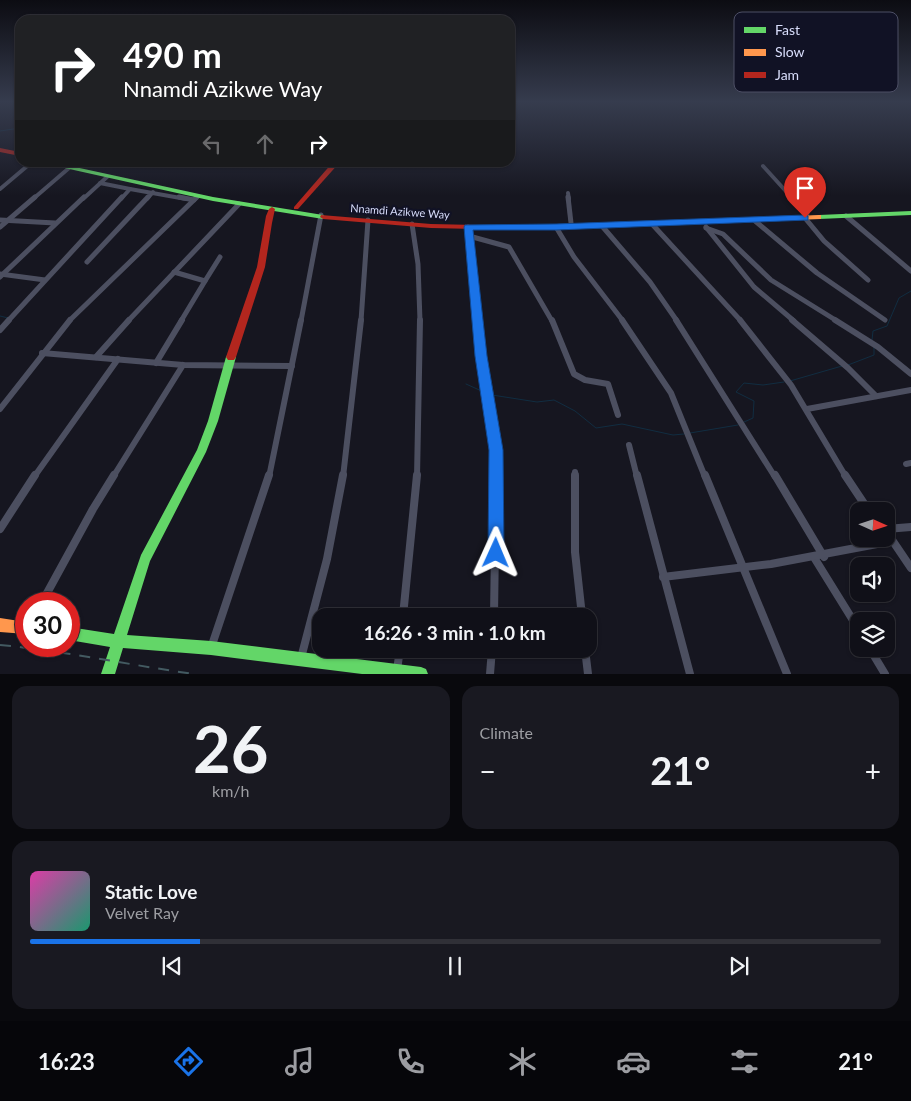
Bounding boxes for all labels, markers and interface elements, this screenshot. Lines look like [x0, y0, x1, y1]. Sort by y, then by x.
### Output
legend [734, 12, 898, 92]
text: Fast [775, 21, 800, 38]
text: 490 m [123, 33, 222, 75]
icon: right [40, 35, 105, 100]
text: Slow [775, 43, 805, 60]
text: Jam [775, 66, 799, 83]
text: Nnamdi Azikwe Way [123, 75, 322, 102]
icon: left [198, 130, 226, 158]
icon: ahead [251, 130, 279, 158]
icon: right [304, 130, 332, 158]
pin [784, 167, 826, 218]
icon: arrive [791, 174, 819, 202]
street label: Nnamdi Azikwe Way [350, 201, 450, 221]
north arrow [850, 502, 895, 548]
map controls [850, 502, 895, 657]
position arrow [469, 526, 521, 578]
button: sound [850, 557, 895, 602]
speed limit sign: 30 [15, 592, 80, 657]
button: layers [850, 612, 895, 657]
text: 16:26 · 3 min · 1.0 km [363, 621, 546, 644]
text: 26 [193, 709, 268, 787]
text: Climate [480, 723, 533, 742]
text: 21° [650, 747, 710, 793]
text: − [480, 754, 496, 788]
text: + [865, 754, 881, 788]
text: km/h [212, 781, 249, 800]
text: Static Love [105, 880, 197, 903]
text: Velvet Ray [105, 903, 179, 922]
icon: previous [158, 952, 186, 980]
icon: pause [441, 952, 469, 980]
icon: next [725, 952, 753, 980]
icon: directions [171, 1044, 206, 1079]
icon: music [282, 1044, 317, 1079]
icon: phone [393, 1044, 428, 1079]
icon: climate [505, 1044, 540, 1079]
icon: car [616, 1044, 651, 1079]
icon: filters [727, 1044, 762, 1079]
text: 16:23 [38, 1048, 95, 1075]
text: 21° [838, 1048, 873, 1075]

